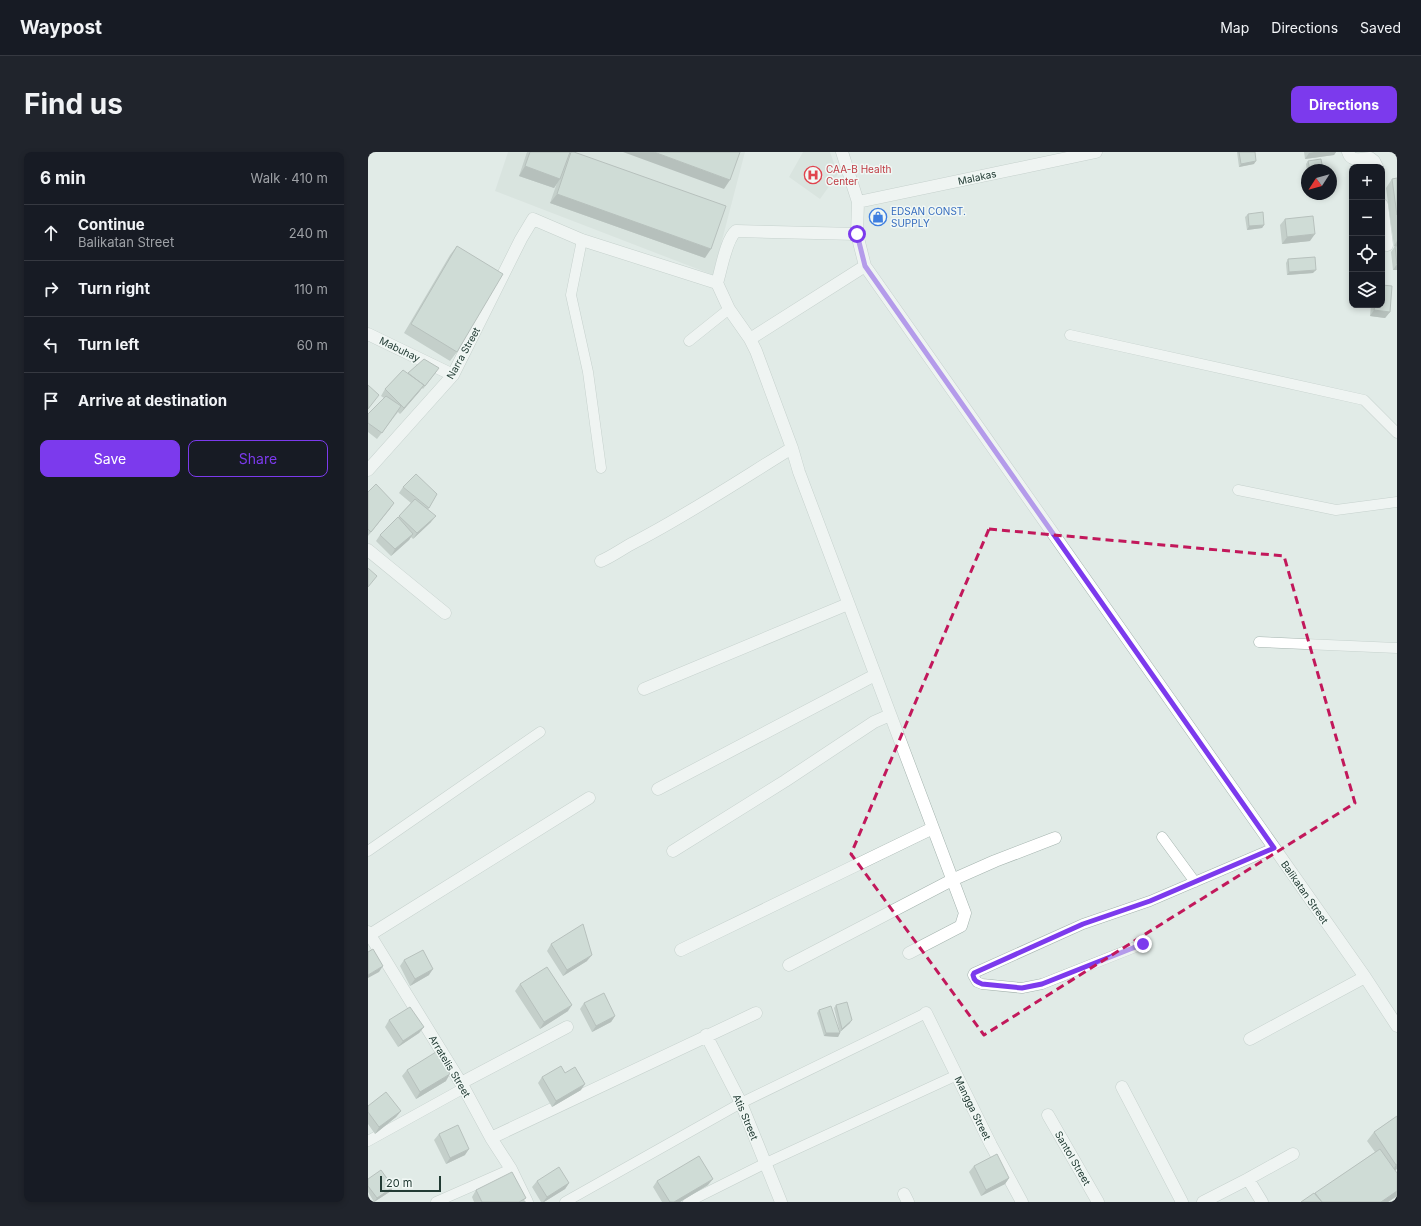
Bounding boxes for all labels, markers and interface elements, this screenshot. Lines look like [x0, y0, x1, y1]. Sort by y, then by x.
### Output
text: Waypost [20, 16, 102, 39]
text: Map [1220, 19, 1249, 36]
text: Directions [1271, 19, 1338, 36]
text: Saved [1360, 19, 1401, 36]
button: Directions [1291, 86, 1397, 123]
text: Find us [24, 87, 123, 121]
place label: CAA-B Health Center [826, 163, 891, 187]
north arrow [1301, 164, 1337, 200]
map controls [1349, 164, 1385, 308]
button: + [1349, 164, 1385, 200]
hospital icon: CAA-B Health Center [803, 165, 823, 185]
street label: Malakas [957, 167, 997, 187]
text: 6 min [40, 168, 86, 188]
text: Walk · 410 m [251, 170, 328, 186]
button: − [1349, 200, 1385, 236]
place label: EDSAN CONST. SUPPLY [891, 205, 966, 229]
shop icon: EDSAN CONST. SUPPLY [868, 207, 888, 227]
text: Continue [78, 215, 145, 234]
icon: ahead [40, 222, 62, 244]
text: 240 m [289, 225, 328, 241]
route start [848, 225, 866, 243]
text: Balikatan Street [78, 234, 174, 250]
button: locate [1349, 236, 1385, 272]
button: layers [1349, 272, 1385, 308]
icon: right [40, 278, 62, 300]
text: Turn right [78, 279, 150, 298]
text: 110 m [294, 281, 328, 297]
street label: Narra Street [444, 324, 483, 381]
icon: left [40, 334, 62, 356]
street label: Mabuhay [378, 334, 423, 364]
text: Turn left [78, 335, 139, 354]
text: 60 m [297, 337, 328, 353]
icon: arrive [40, 390, 62, 412]
text: Arrive at destination [78, 391, 227, 410]
button: Save [40, 440, 180, 477]
button: Share [188, 440, 328, 477]
street label: Balikatan Street [1279, 858, 1332, 926]
route end [1134, 935, 1152, 953]
street label: Arratelis Street [427, 1033, 474, 1100]
street label: Mangga Street [952, 1074, 994, 1143]
street label: Atis Street [731, 1092, 761, 1142]
street label: Santol Street [1053, 1129, 1094, 1188]
scale bar [380, 1174, 441, 1193]
text: 20 m [386, 1176, 412, 1190]

